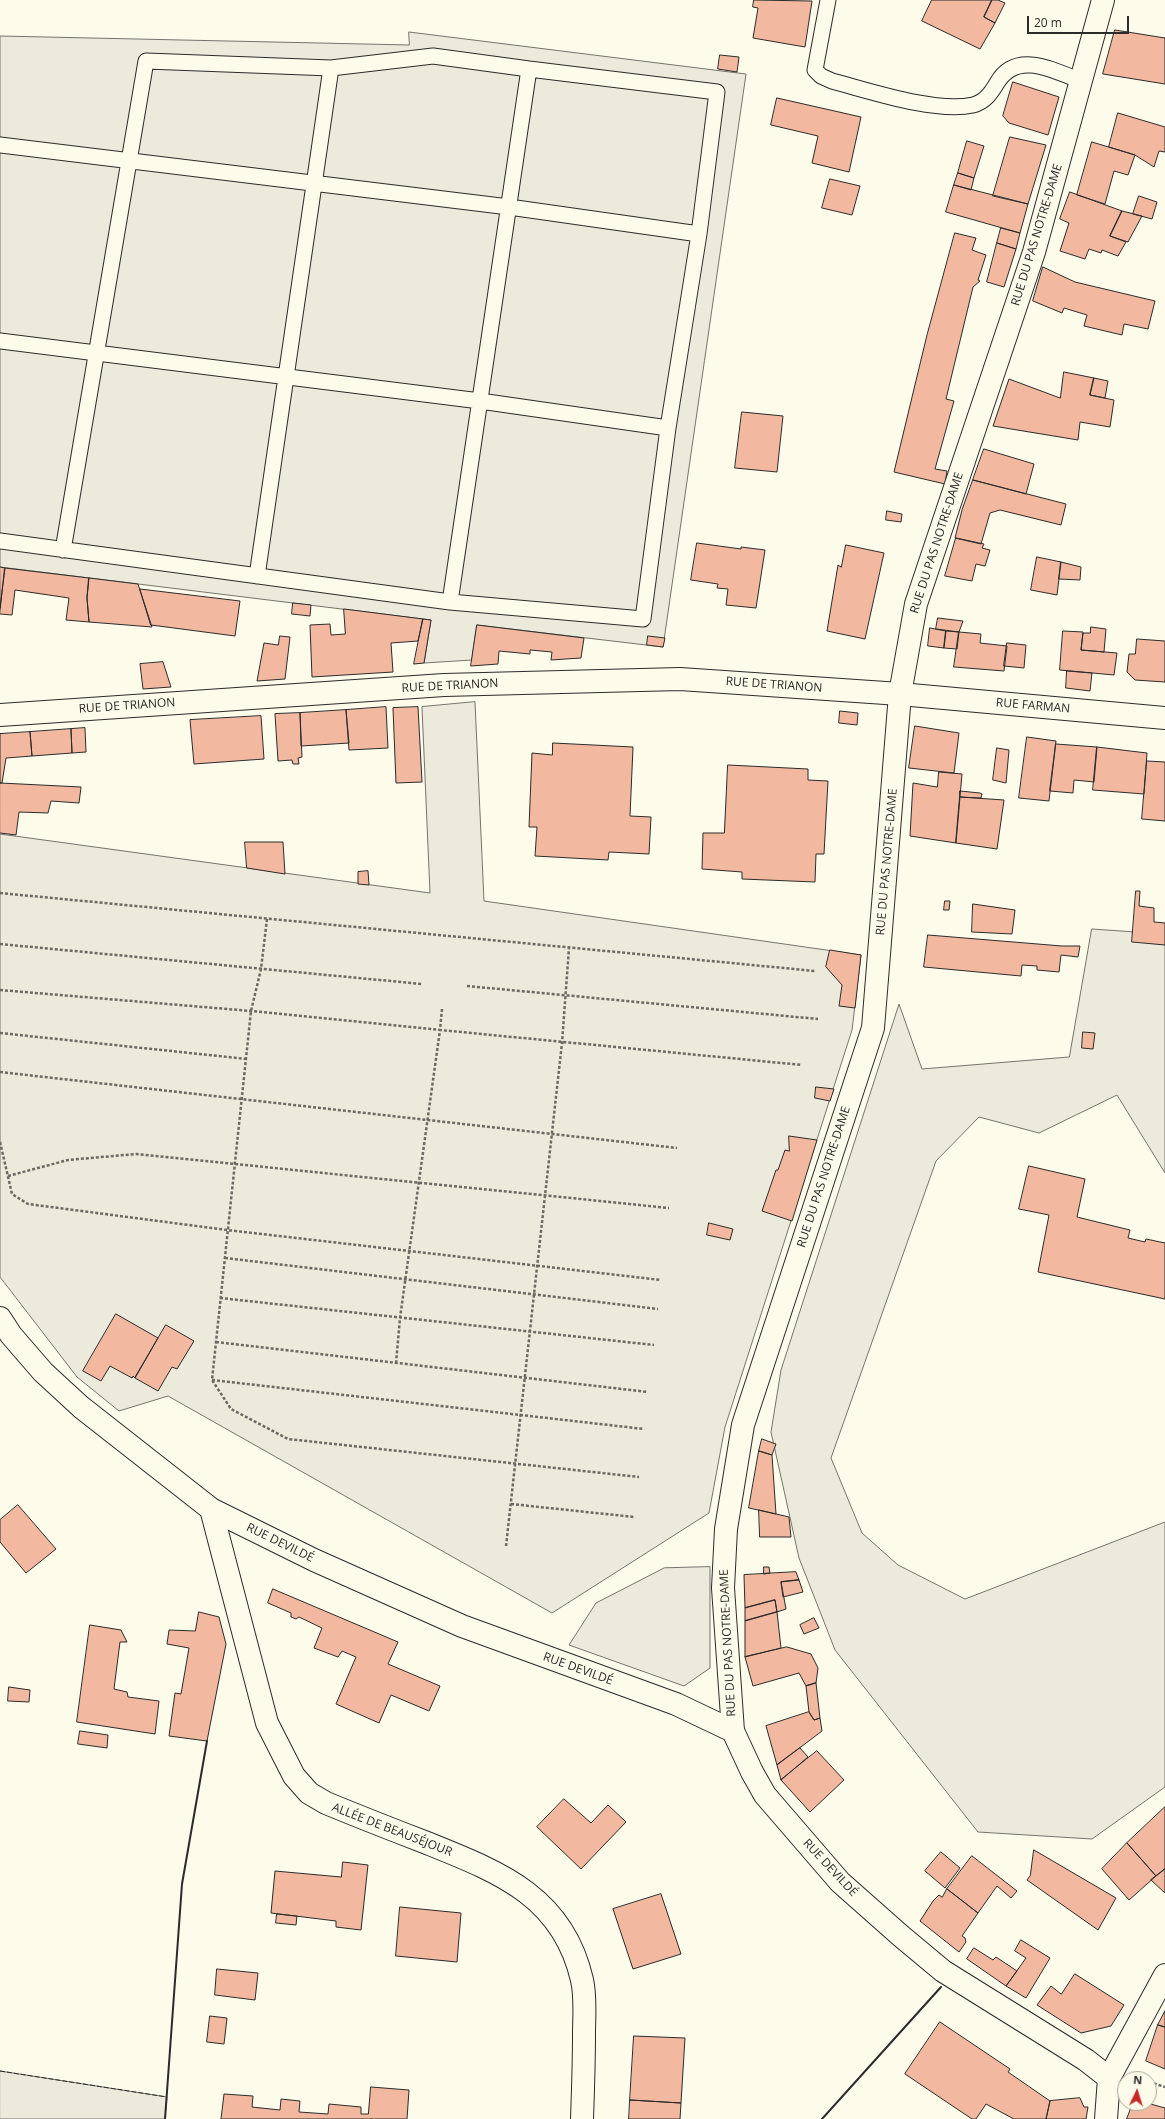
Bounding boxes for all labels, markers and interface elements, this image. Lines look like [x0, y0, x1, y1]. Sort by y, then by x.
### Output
scale bar [1029, 8, 1131, 34]
text: 20 m [1034, 14, 1062, 31]
street label: RUE DU PAS NOTRE-DAME [1009, 162, 1065, 308]
street label: RUE DU PAS NOTRE-DAME [907, 471, 967, 615]
street label: RUE DE TRIANON [725, 674, 823, 696]
street label: RUE DE TRIANON [401, 676, 499, 696]
street label: RUE DE TRIANON [78, 695, 176, 717]
street label: RUE FARMAN [995, 696, 1071, 716]
street label: RUE DU PAS NOTRE-DAME [873, 788, 901, 936]
street label: RUE DU PAS NOTRE-DAME [794, 1105, 854, 1249]
street label: RUE DEVILDÉ [244, 1520, 316, 1566]
street label: RUE DU PAS NOTRE-DAME [717, 1569, 739, 1717]
street label: RUE DEVILDÉ [541, 1650, 615, 1688]
street label: ALLÉE DE BEAUSÉJOUR [330, 1800, 454, 1860]
street label: RUE DEVILDÉ [800, 1836, 860, 1900]
north arrow [1117, 2071, 1157, 2111]
text: N [1133, 2072, 1143, 2087]

